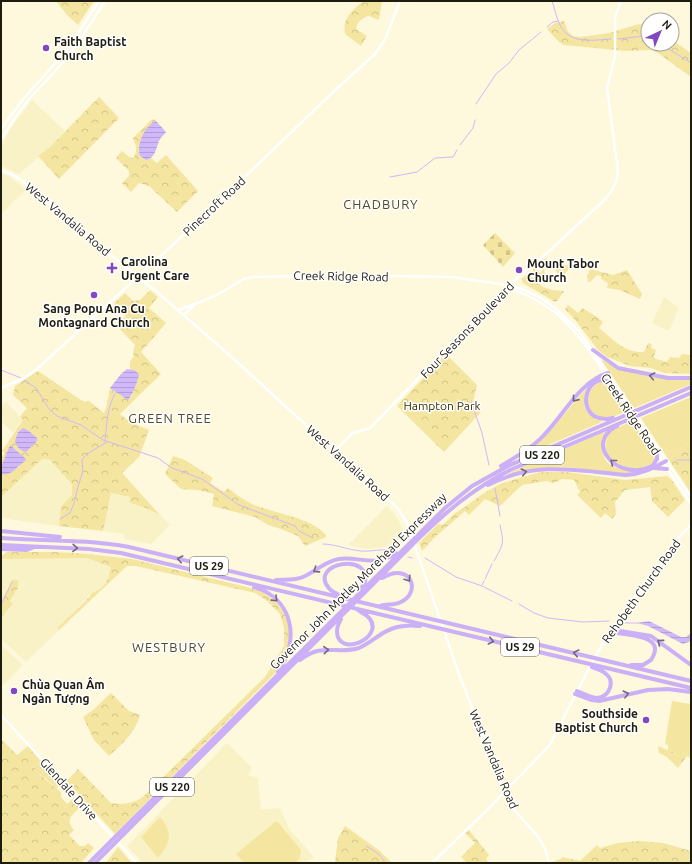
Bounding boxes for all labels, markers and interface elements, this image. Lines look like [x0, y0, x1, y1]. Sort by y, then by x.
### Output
north arrow [640, 12, 680, 52]
text: N [660, 18, 674, 32]
place label: Faith Baptist Church [54, 35, 126, 62]
marker: Faith Baptist Church [41, 43, 51, 53]
street label: Pinecroft Road [180, 174, 248, 238]
street label: West Vandalia Road [23, 180, 113, 258]
district label: CHADBURY [343, 197, 419, 211]
place label: Carolina Urgent Care [121, 255, 189, 282]
place label: Mount Tabor Church [527, 257, 599, 284]
marker: Carolina Urgent Care [106, 262, 118, 274]
marker: Mount Tabor Church [514, 265, 524, 275]
street label: Creek Ridge Road [293, 269, 389, 283]
street label: Four Seasons Boulevard [418, 279, 516, 381]
marker: Sang Popu Ana Cu Montagnard Church [89, 290, 99, 300]
place label: Sang Popu Ana Cu Montagnard Church [38, 302, 150, 329]
street label: Creek Ridge Road [599, 371, 663, 457]
one-way arrow [649, 372, 655, 380]
one-way arrow [572, 395, 579, 402]
park label: Hampton Park [403, 399, 481, 412]
district label: GREEN TREE [128, 411, 212, 425]
street label: West Vandalia Road [304, 423, 392, 503]
road number: US 220 [520, 446, 564, 464]
one-way arrow [610, 460, 618, 467]
one-way arrow [521, 468, 527, 476]
street label: Governor John Motley Morehead Expressway [267, 490, 449, 672]
street label: Rehobeth Church Road [599, 537, 683, 645]
one-way arrow [72, 544, 78, 552]
one-way arrow [177, 555, 183, 563]
road number: US 29 [190, 557, 228, 575]
one-way arrow [313, 566, 320, 573]
one-way arrow [403, 575, 410, 582]
one-way arrow [270, 594, 278, 602]
one-way arrow [488, 636, 494, 644]
road number: US 29 [501, 638, 539, 656]
one-way arrow [657, 639, 664, 646]
district label: WESTBURY [132, 640, 206, 654]
one-way arrow [323, 645, 329, 654]
one-way arrow [573, 650, 580, 658]
place label: Chùa Quan Âm Ngàn Tượng [22, 676, 105, 705]
marker: Chùa Quan Âm Ngàn Tượng [9, 686, 19, 696]
one-way arrow [622, 690, 629, 699]
street label: West Vandalia Road [467, 707, 521, 811]
place label: Southside Baptist Church [555, 707, 638, 734]
marker: Southside Baptist Church [641, 715, 651, 725]
street label: Glendale Drive [38, 755, 100, 823]
road number: US 220 [150, 778, 194, 796]

